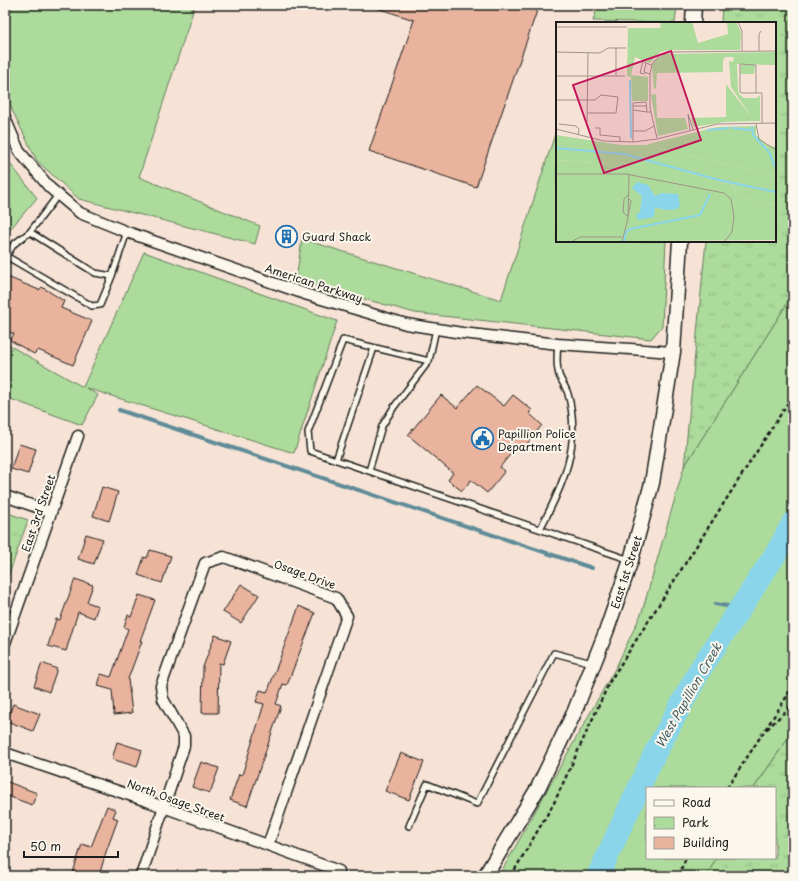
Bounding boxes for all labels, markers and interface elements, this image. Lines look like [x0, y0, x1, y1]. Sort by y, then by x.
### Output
inset map [556, 22, 776, 242]
building icon: Guard Shack [274, 223, 300, 249]
place label: Guard Shack [302, 228, 372, 245]
street label: American Parkway [263, 259, 365, 307]
place label: Papillion Police Department [498, 425, 576, 455]
public building icon: Papillion Police Department [470, 426, 496, 452]
street label: East 3rd Street [17, 472, 59, 554]
street label: East 1st Street [606, 533, 646, 611]
street label: Osage Drive [272, 555, 338, 593]
water label: West Papillion Creek [651, 639, 726, 751]
street label: North Osage Street [125, 774, 227, 826]
legend [646, 787, 776, 859]
text: Road [682, 793, 711, 811]
text: Park [682, 813, 709, 831]
scale bar [24, 833, 118, 859]
text: Building [682, 833, 729, 851]
text: 50 m [30, 837, 61, 855]

